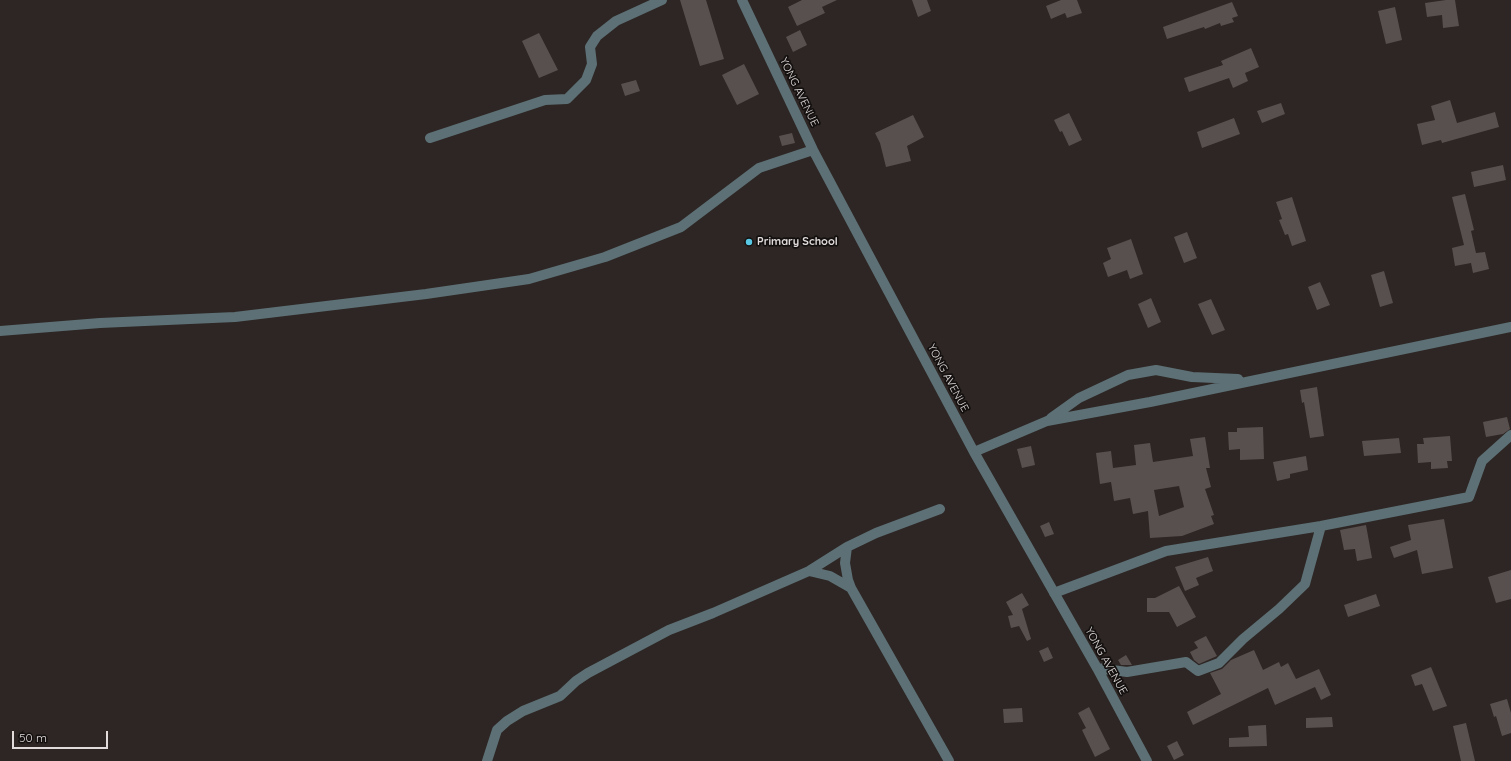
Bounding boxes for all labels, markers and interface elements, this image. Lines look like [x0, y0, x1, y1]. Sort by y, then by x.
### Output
street label: YONG AVENUE [777, 56, 821, 128]
place label: Primary School [757, 235, 838, 249]
marker: Primary School [744, 237, 754, 247]
street label: YONG AVENUE [925, 342, 971, 414]
street label: YONG AVENUE [1082, 625, 1130, 697]
scale bar [14, 723, 110, 749]
text: 50 m [19, 730, 47, 745]

